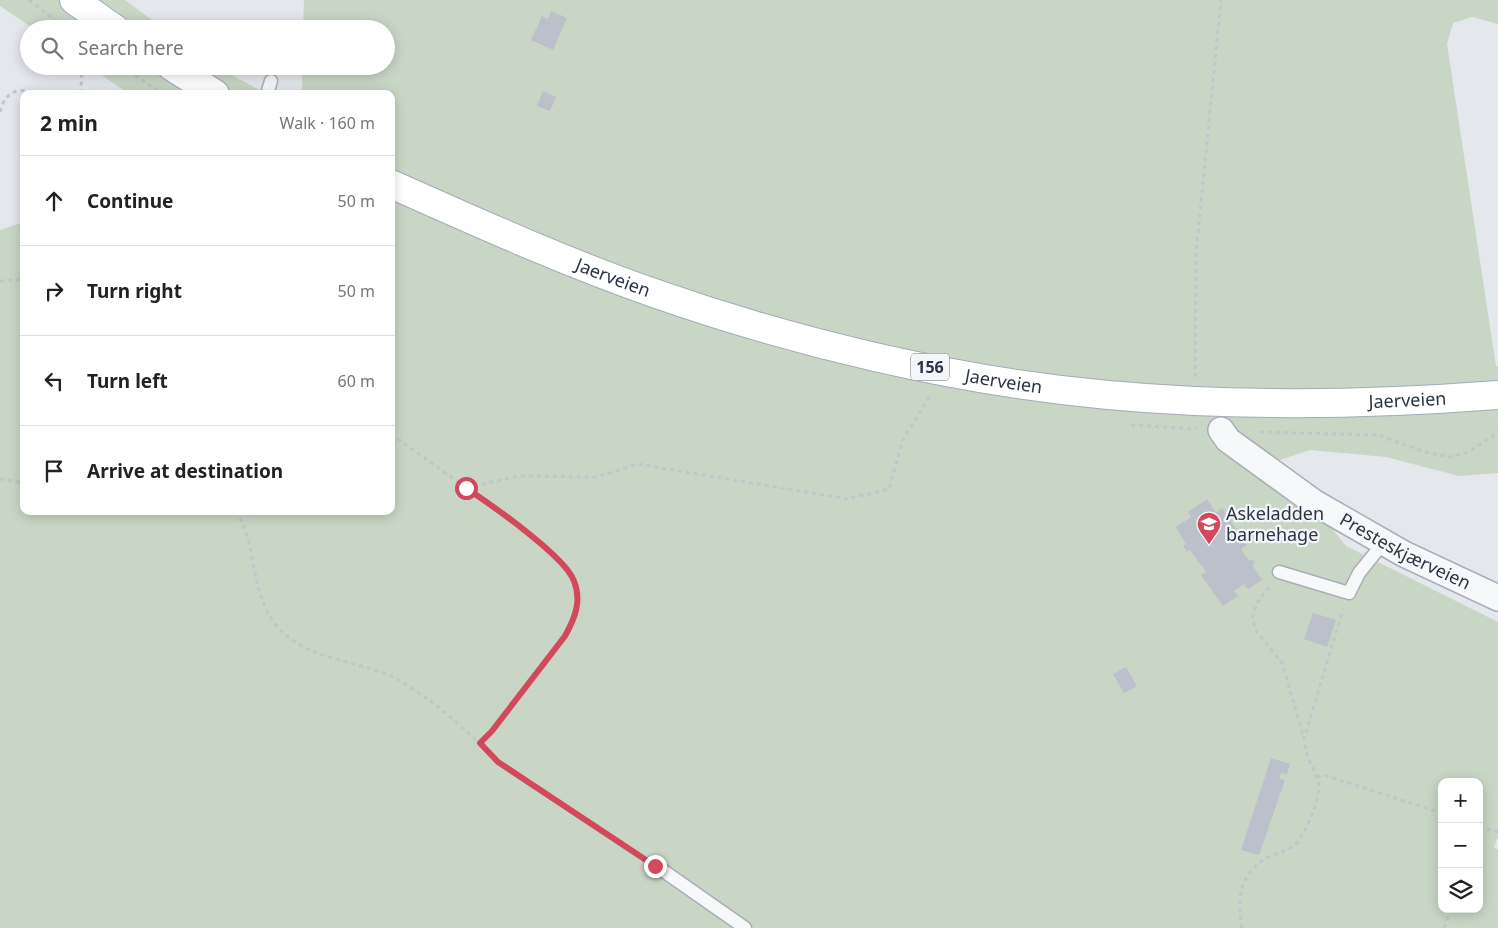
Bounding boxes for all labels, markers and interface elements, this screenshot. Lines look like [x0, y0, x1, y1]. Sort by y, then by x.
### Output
search box [20, 20, 395, 75]
icon: search [38, 34, 66, 62]
text: Search here [78, 35, 184, 61]
text: 2 min [40, 109, 98, 137]
text: Walk · 160 m [280, 112, 375, 134]
icon: ahead [40, 187, 68, 215]
text: Continue [87, 188, 173, 214]
text: 50 m [338, 190, 375, 212]
street label: Jaerveien [571, 251, 654, 302]
icon: right [40, 277, 68, 305]
text: Turn right [87, 278, 182, 304]
text: 50 m [338, 280, 375, 302]
road number: 156 [911, 354, 949, 381]
street label: Jaerveien [961, 362, 1044, 398]
icon: left [40, 367, 68, 395]
text: Turn left [87, 368, 168, 394]
text: 60 m [338, 370, 375, 392]
street label: Jaerveien [1366, 386, 1447, 413]
icon: arrive [40, 457, 68, 485]
text: Arrive at destination [87, 458, 283, 484]
route start [455, 477, 478, 500]
place label: Askeladden barnehage [1226, 501, 1324, 546]
street label: Presteskjærveien [1336, 507, 1475, 595]
school or university icon: Askeladden barnehage [1196, 511, 1222, 545]
map controls [1438, 778, 1483, 913]
button: + [1438, 778, 1483, 823]
button: − [1438, 823, 1483, 868]
route end [644, 855, 667, 878]
button: layers [1438, 868, 1483, 913]

